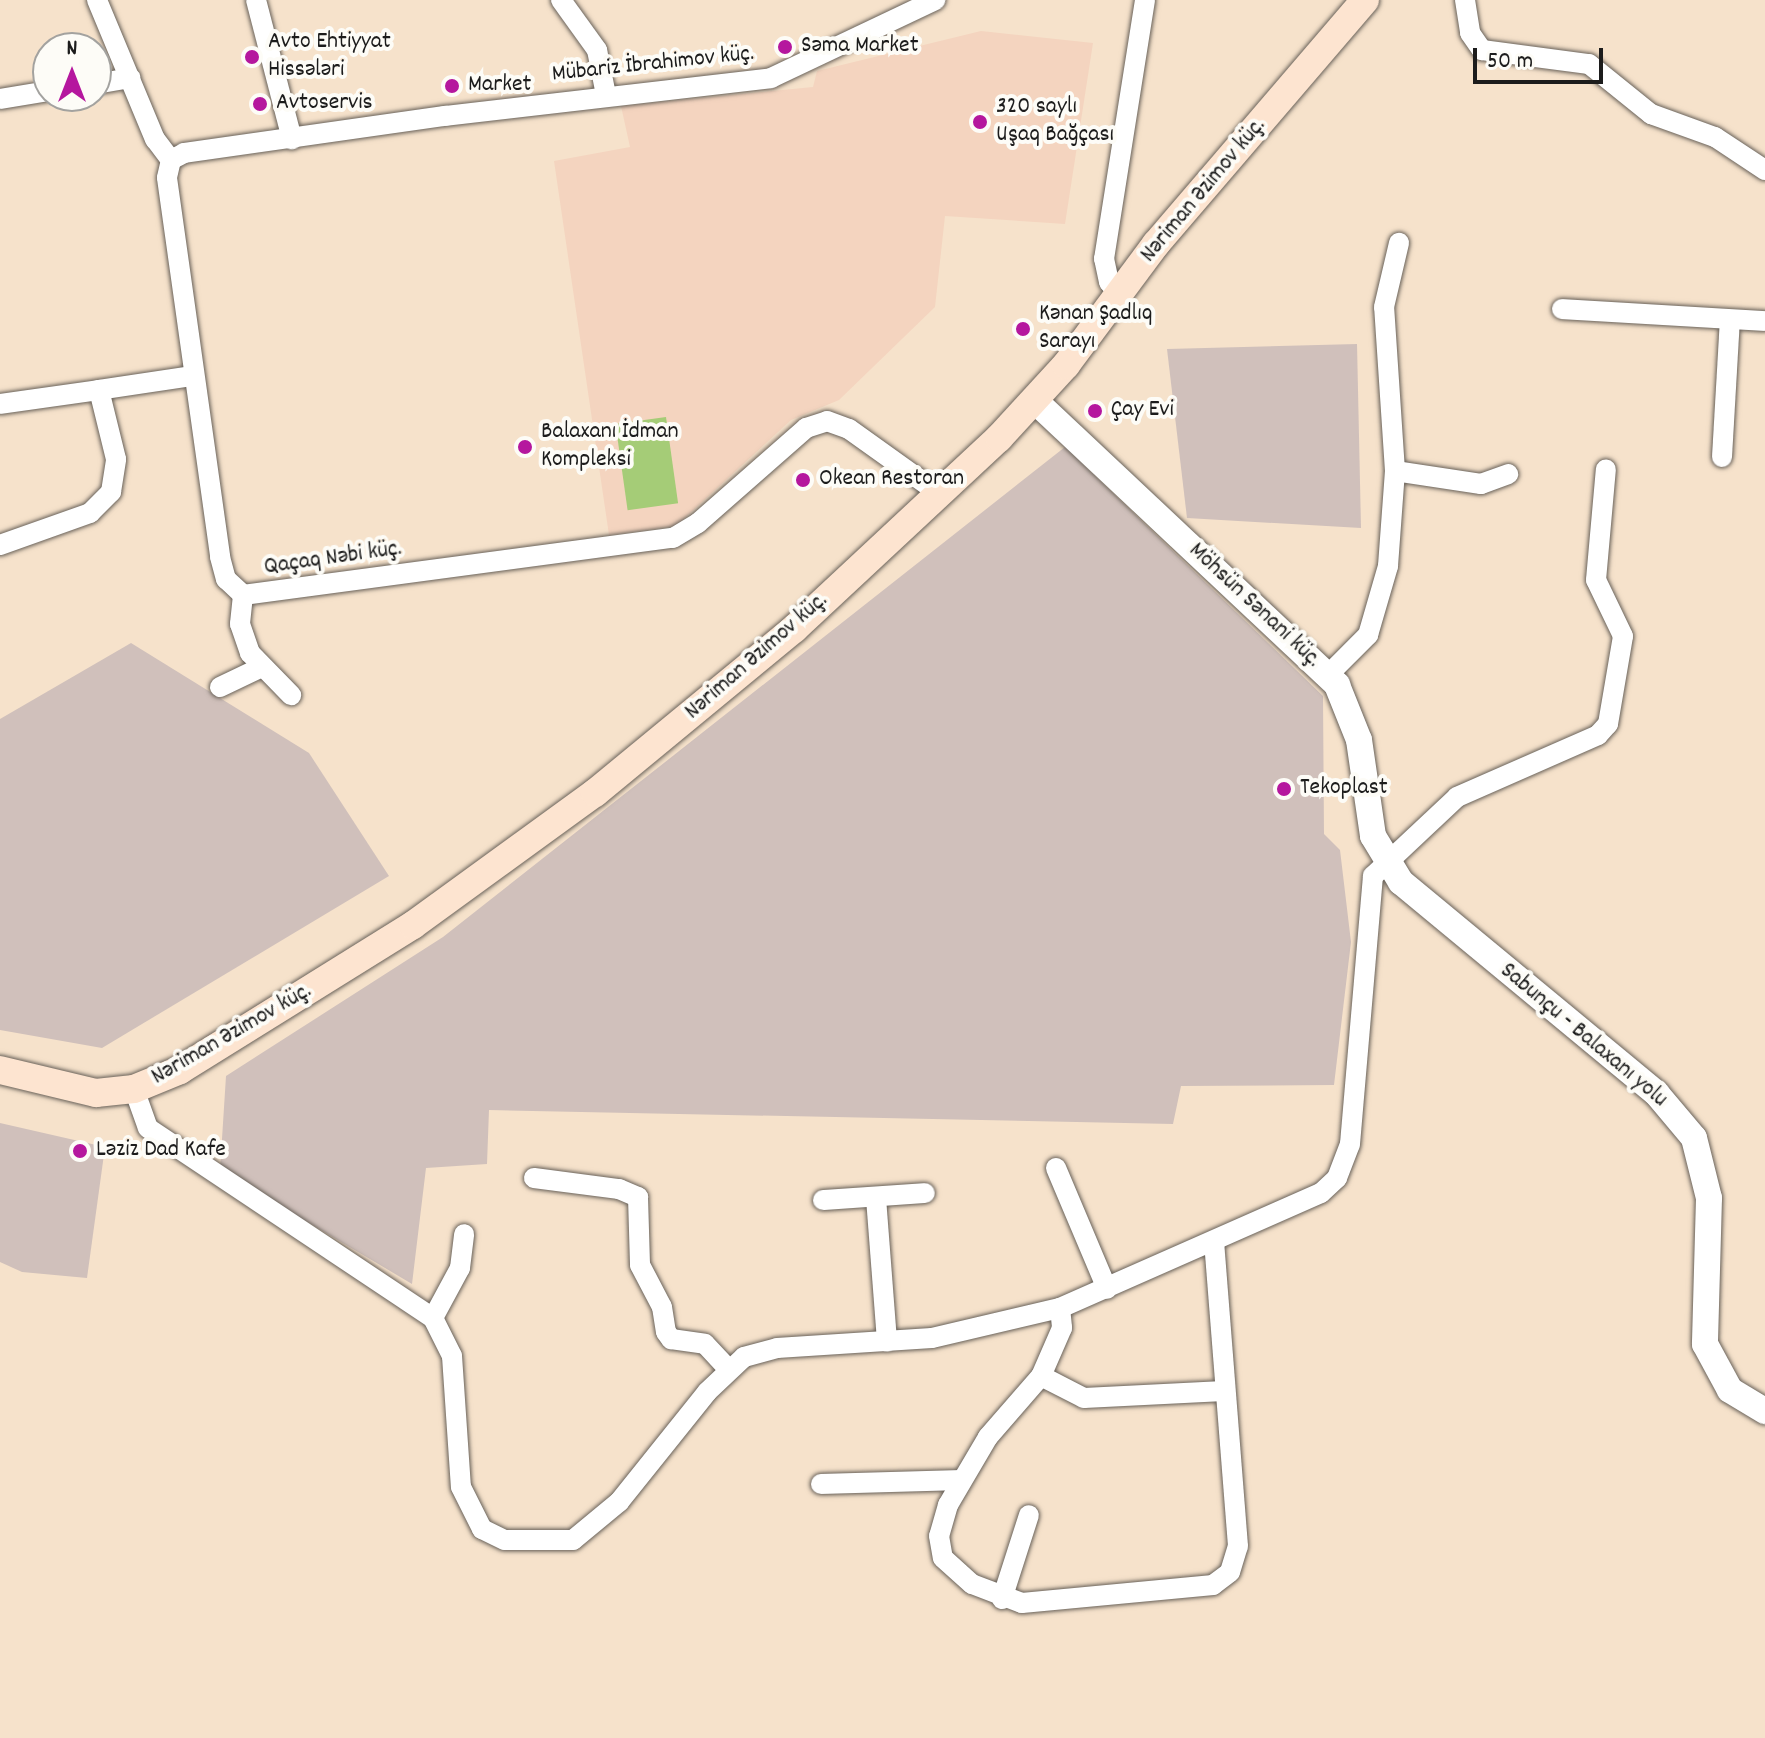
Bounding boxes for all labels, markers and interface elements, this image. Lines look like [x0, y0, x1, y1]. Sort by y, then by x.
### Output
place label: Avto Ehtiyyat Hissələri [268, 29, 391, 85]
north arrow [32, 32, 112, 112]
scale bar [1477, 32, 1607, 82]
place label: Səma Market [801, 33, 919, 61]
text: N [67, 34, 77, 65]
marker: Səma Market [776, 38, 794, 56]
street label: Mübariz İbrahimov küç. [550, 40, 756, 90]
text: 50 m [1487, 45, 1533, 79]
marker: Avto Ehtiyyat Hissələri [243, 48, 261, 66]
place label: Market [468, 72, 531, 100]
marker: Market [443, 77, 461, 95]
place label: Avtoservis [276, 90, 373, 118]
place label: 320 saylı Uşaq Bağçası [996, 94, 1114, 150]
marker: Avtoservis [251, 95, 269, 113]
marker: 320 saylı Uşaq Bağçası [971, 113, 989, 131]
street label: Nəriman Əzimov küç. [1135, 113, 1273, 269]
place label: Kənan Şadlıq Sarayı [1039, 301, 1152, 357]
marker: Kənan Şadlıq Sarayı [1014, 320, 1032, 338]
place label: Çay Evi [1111, 397, 1174, 425]
marker: Çay Evi [1086, 402, 1104, 420]
place label: Balaxanı İdman Kompleksi [541, 419, 679, 475]
marker: Balaxanı İdman Kompleksi [516, 438, 534, 456]
place label: Okean Restoran [819, 466, 964, 494]
marker: Okean Restoran [794, 471, 812, 489]
street label: Qaçaq Nəbi küç. [262, 535, 404, 583]
street label: Möhsün Sənani küç. [1182, 537, 1326, 675]
street label: Nəriman Əzimov küç. [680, 587, 834, 727]
place label: Tekoplast [1300, 775, 1388, 803]
marker: Tekoplast [1275, 780, 1293, 798]
street label: Sabunçu - Balaxanı yolu [1493, 957, 1673, 1115]
street label: Nəriman Əzimov küç. [147, 978, 317, 1092]
place label: Ləziz Dad Kafe [96, 1137, 226, 1165]
marker: Ləziz Dad Kafe [71, 1142, 89, 1160]

